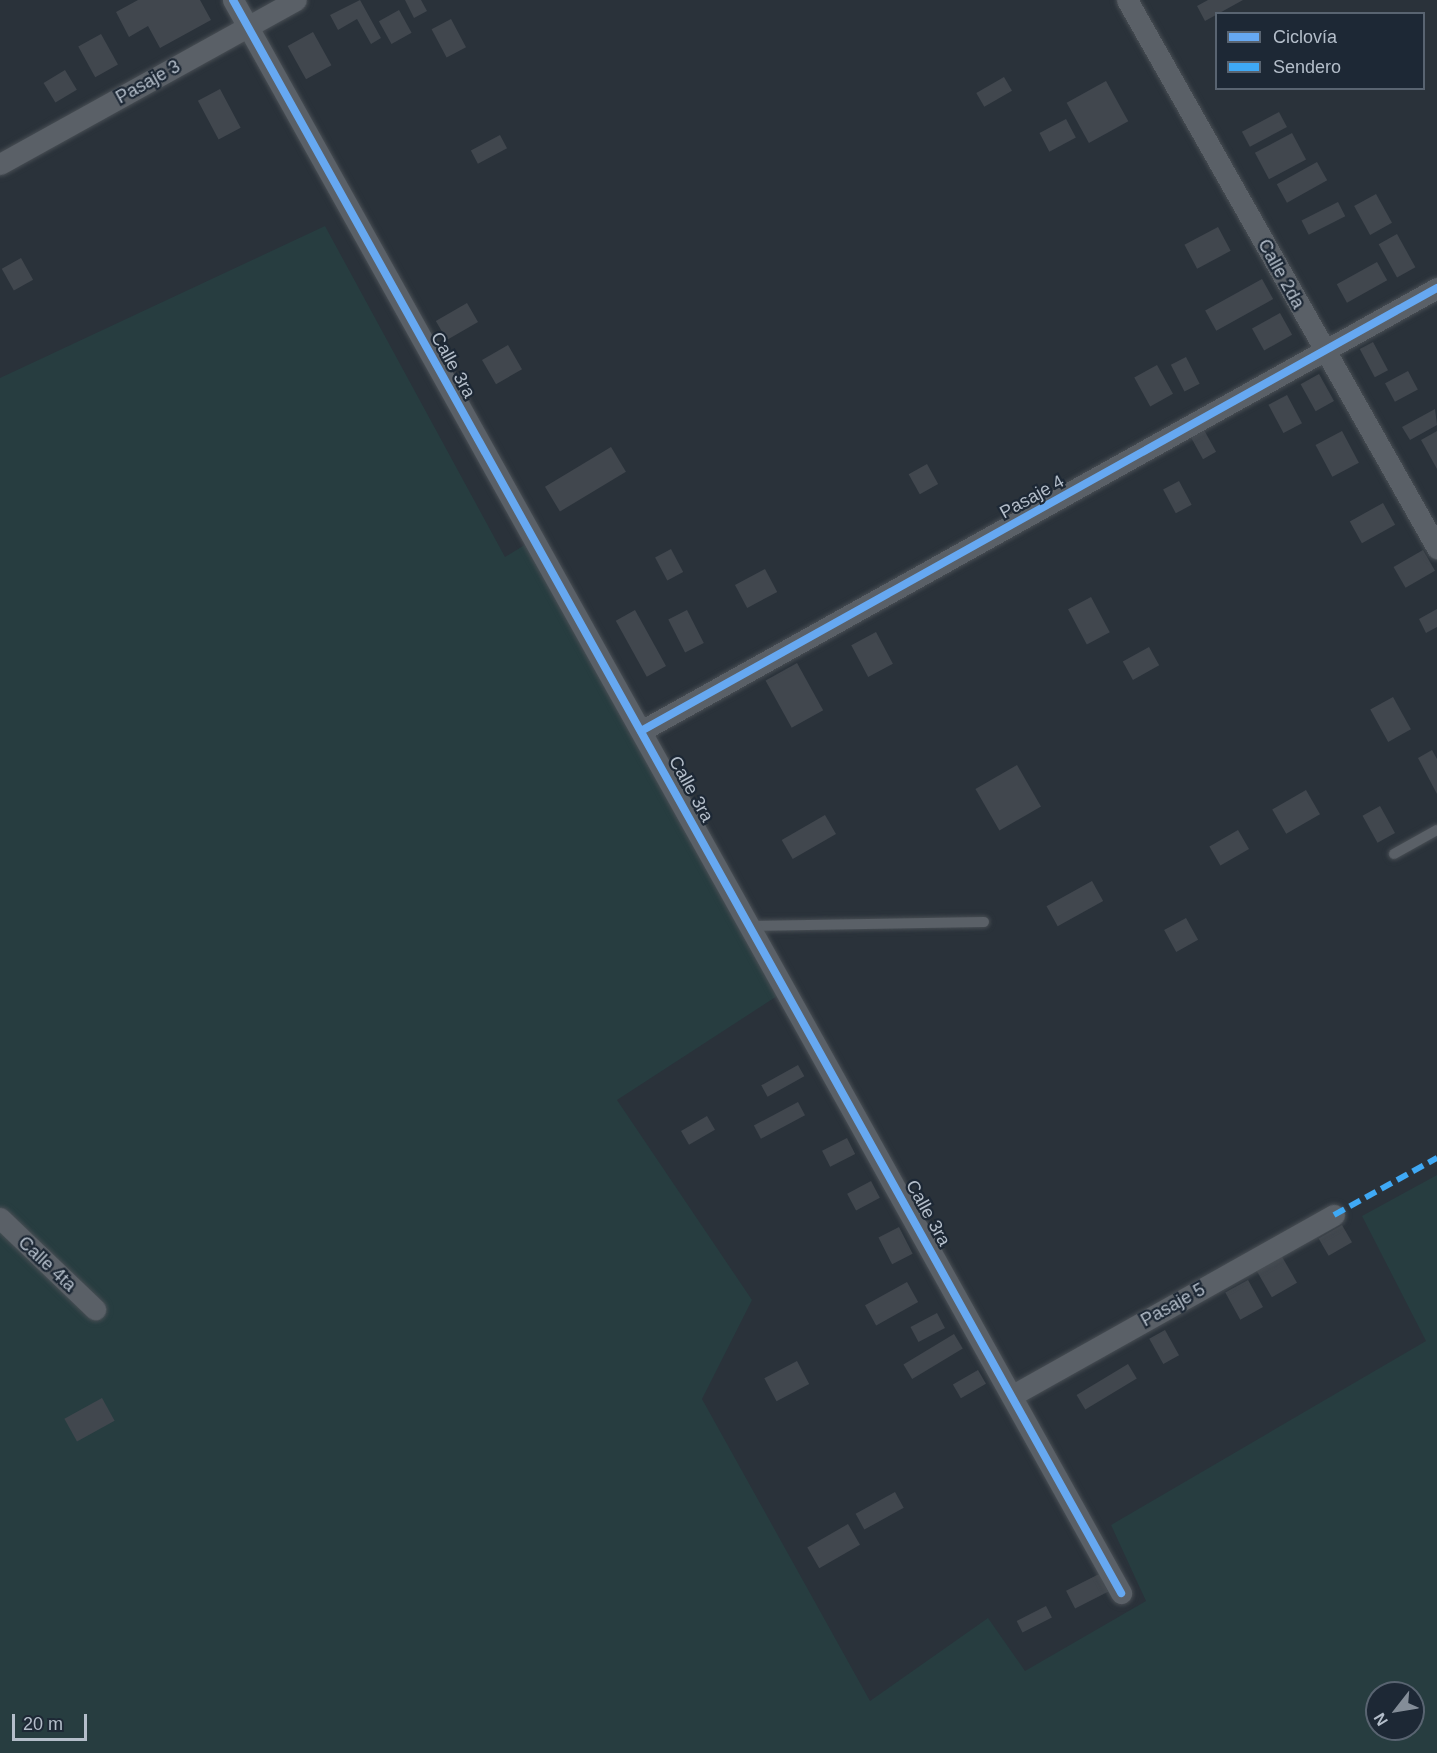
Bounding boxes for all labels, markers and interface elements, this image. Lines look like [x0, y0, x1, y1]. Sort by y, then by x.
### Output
legend [1215, 12, 1425, 90]
text: Ciclovía [1273, 27, 1337, 47]
street label: Pasaje 3 [112, 56, 184, 108]
text: Sendero [1273, 57, 1341, 77]
street label: Calle 2da [1253, 236, 1309, 312]
street label: Calle 3ra [426, 328, 480, 402]
street label: Pasaje 4 [996, 471, 1068, 523]
street label: Calle 3ra [664, 752, 718, 826]
street label: Calle 3ra [901, 1176, 955, 1250]
street label: Calle 4ta [14, 1232, 80, 1296]
street label: Pasaje 5 [1137, 1279, 1209, 1331]
north arrow [1365, 1681, 1425, 1741]
scale bar [15, 1702, 90, 1740]
text: N [1371, 1710, 1391, 1729]
text: 20 m [23, 1714, 63, 1734]

